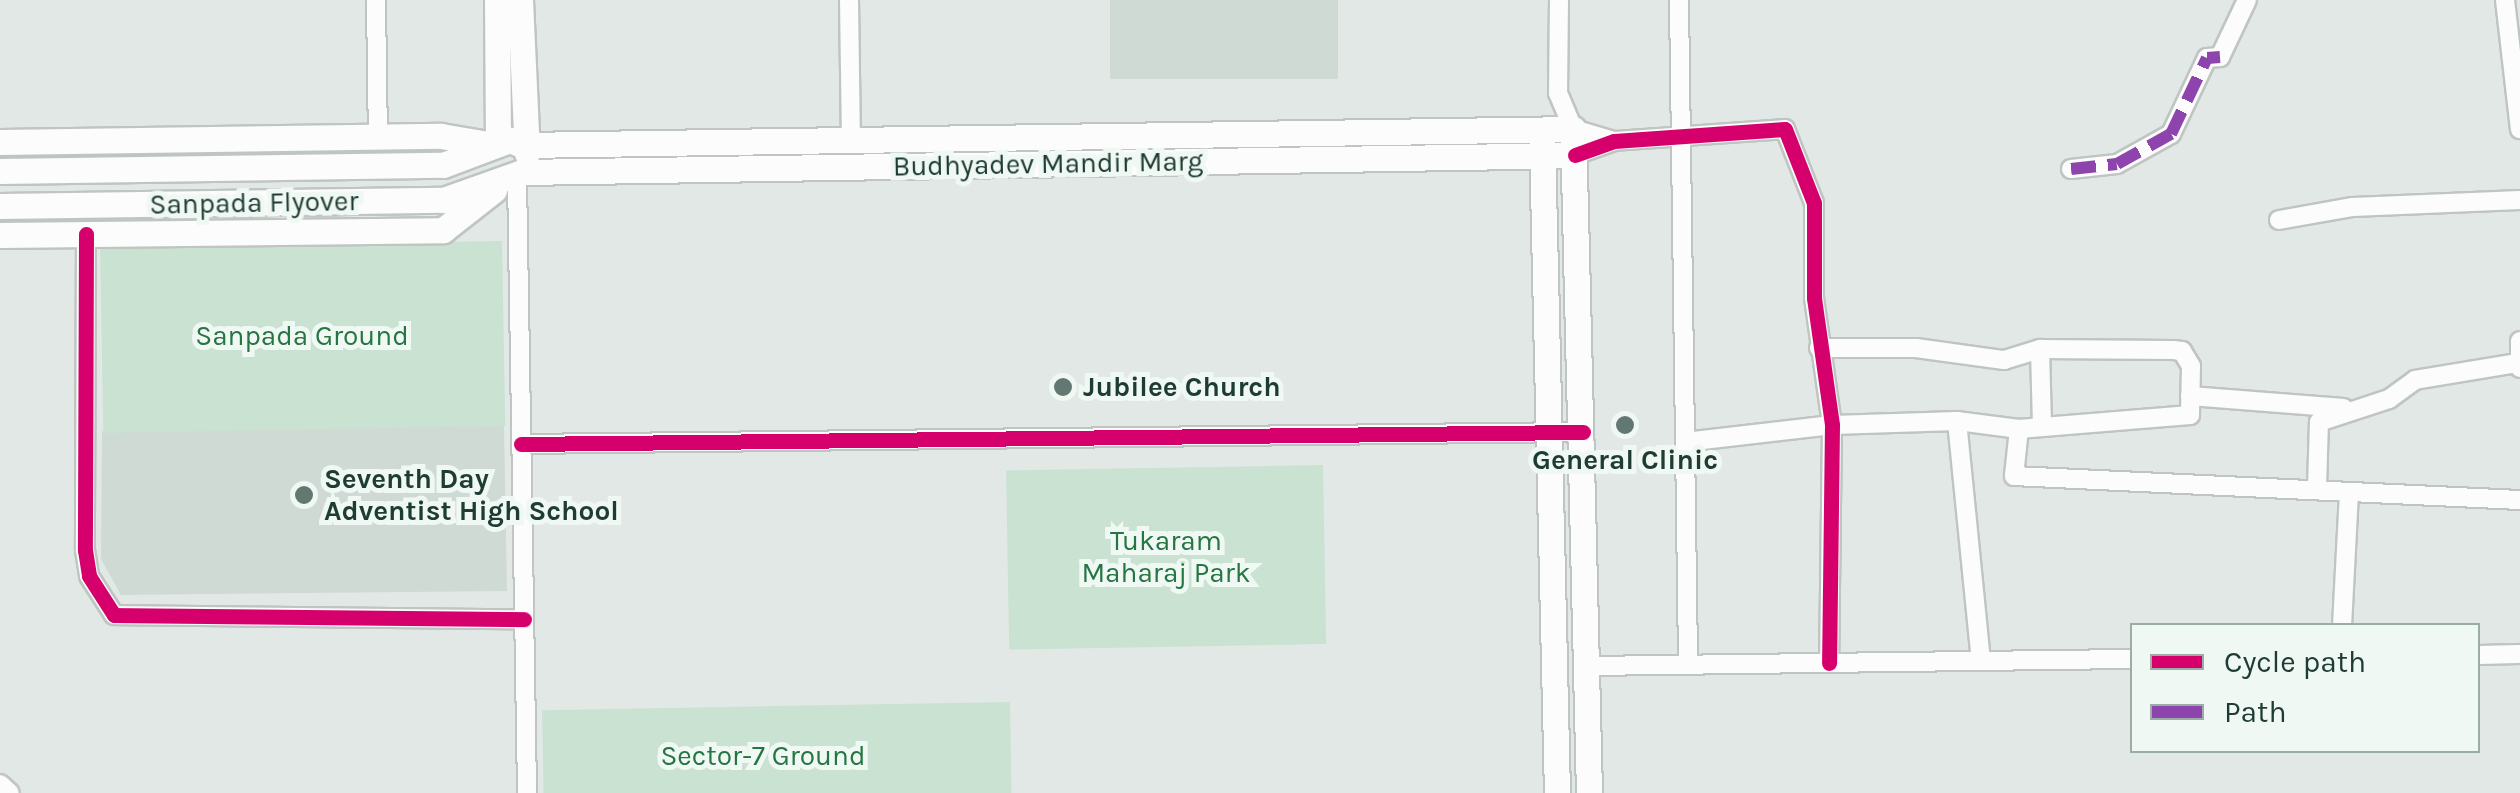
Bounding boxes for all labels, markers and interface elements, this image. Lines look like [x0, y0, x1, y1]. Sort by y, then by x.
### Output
street label: Budhyadev Mandir Marg [893, 144, 1203, 184]
street label: Sanpada Flyover [149, 184, 359, 222]
park label: Sanpada Ground [195, 319, 409, 353]
place label: Jubilee Church [1083, 370, 1281, 404]
marker: Jubilee Church [1052, 376, 1074, 398]
marker: General Clinic [1612, 412, 1638, 438]
place label: General Clinic [1532, 443, 1718, 477]
place label: Seventh Day Adventist High School [324, 462, 619, 528]
marker: Seventh Day Adventist High School [293, 484, 315, 506]
park label: Tukaram Maharaj Park [1081, 524, 1251, 590]
legend [2130, 623, 2480, 753]
text: Cycle path [2224, 644, 2366, 680]
text: Path [2224, 694, 2287, 730]
park label: Sector-7 Ground [660, 739, 866, 773]

